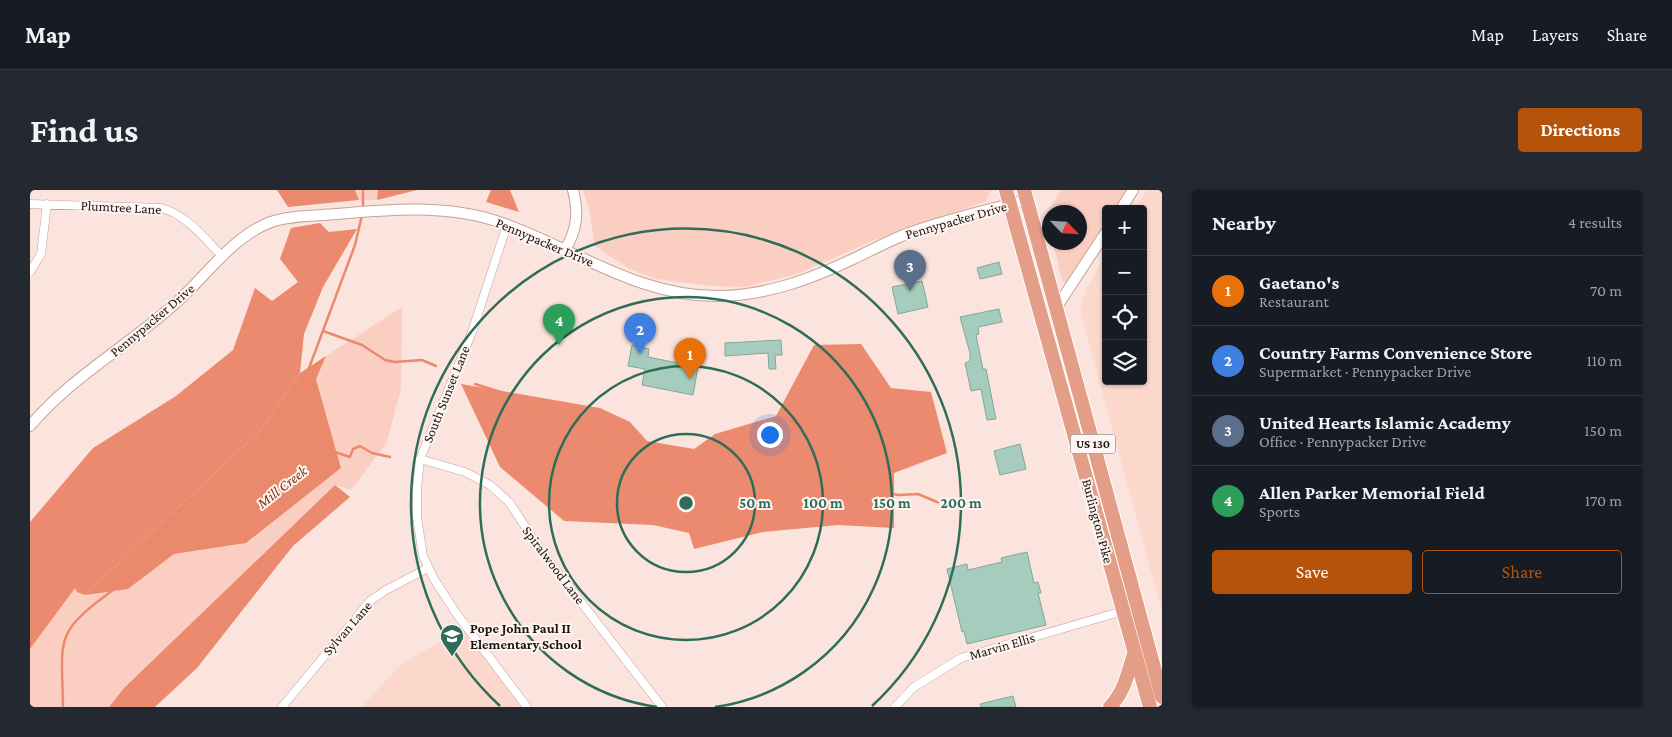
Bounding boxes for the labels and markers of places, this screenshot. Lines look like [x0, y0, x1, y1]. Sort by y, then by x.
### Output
pin: 3 [894, 250, 926, 291]
pin: 4 [543, 304, 575, 345]
pin: 2 [624, 313, 656, 354]
pin: 1 [674, 338, 706, 379]
centre of rings [677, 494, 695, 512]
place label: Pope John Paul II Elementary School [470, 620, 582, 652]
school or university icon: Pope John Paul II Elementary School [439, 623, 465, 657]

